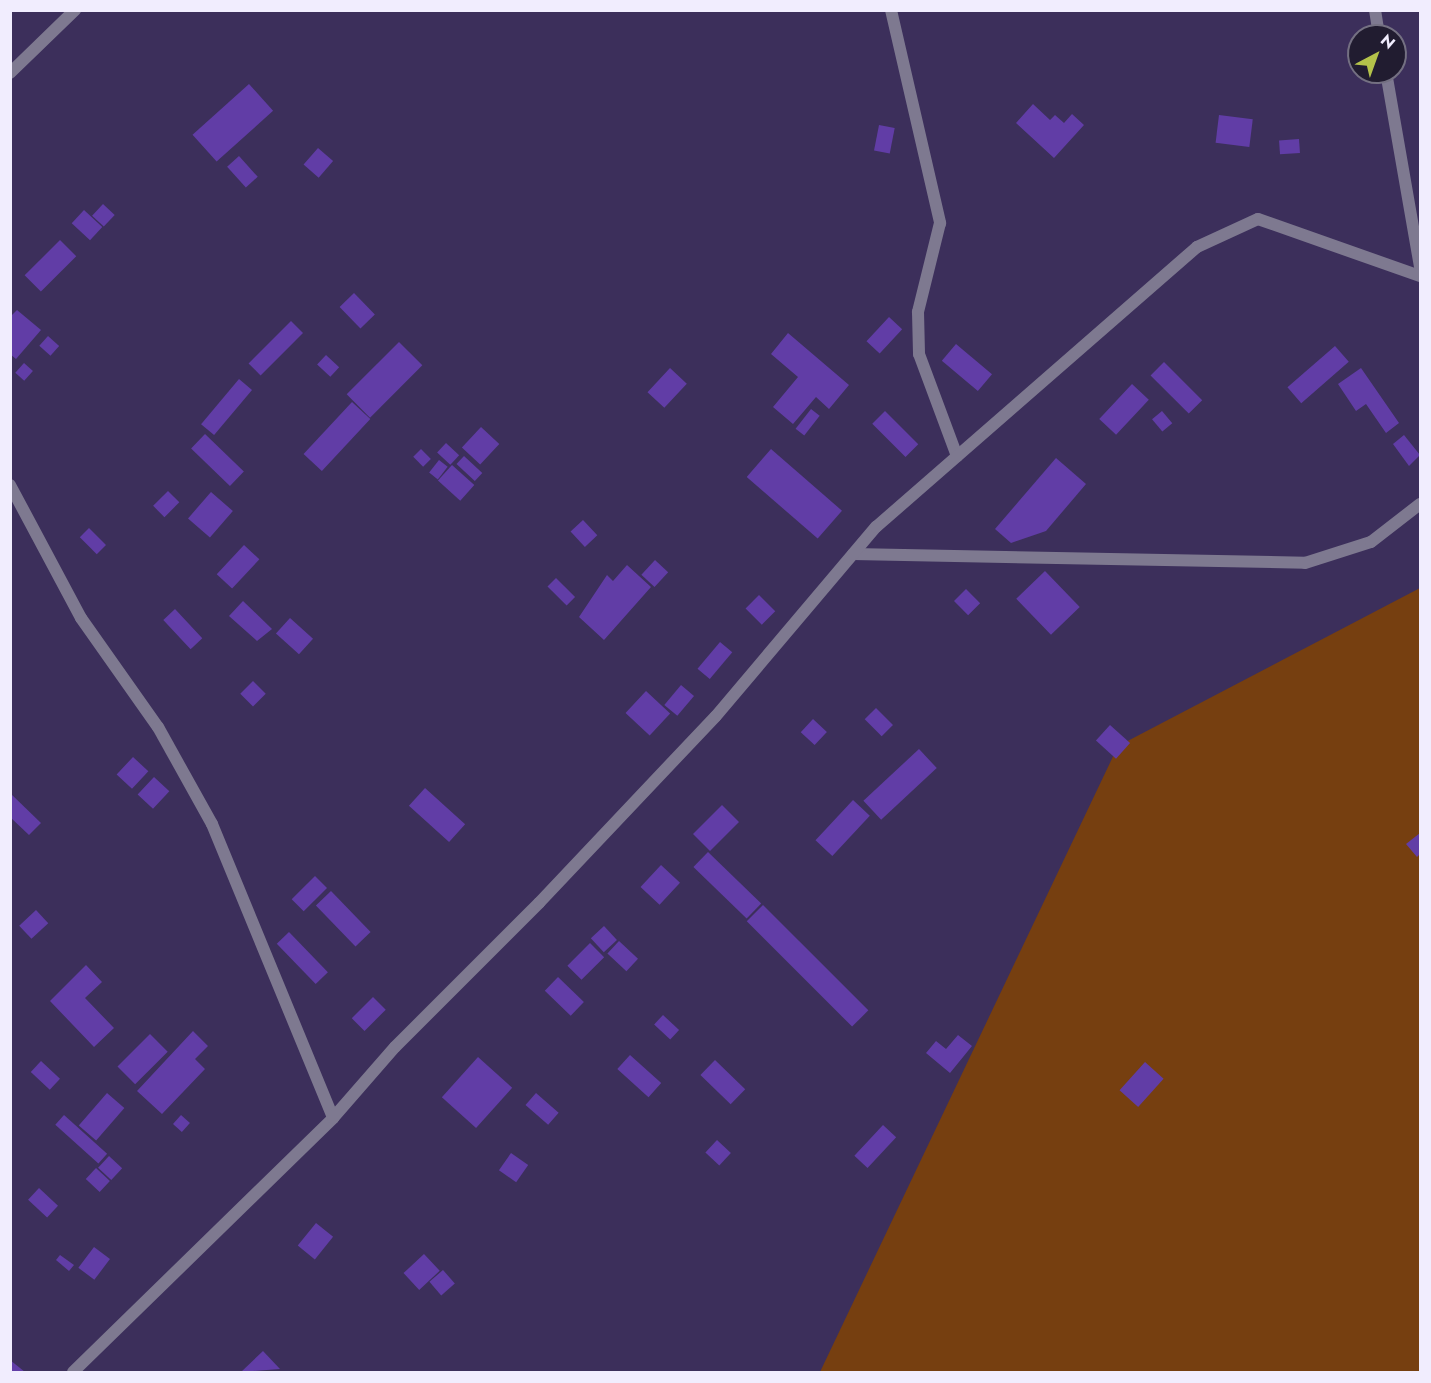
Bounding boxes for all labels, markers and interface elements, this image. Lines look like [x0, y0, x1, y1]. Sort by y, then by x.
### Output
north arrow [1347, 24, 1407, 84]
text: N [1375, 29, 1400, 54]

